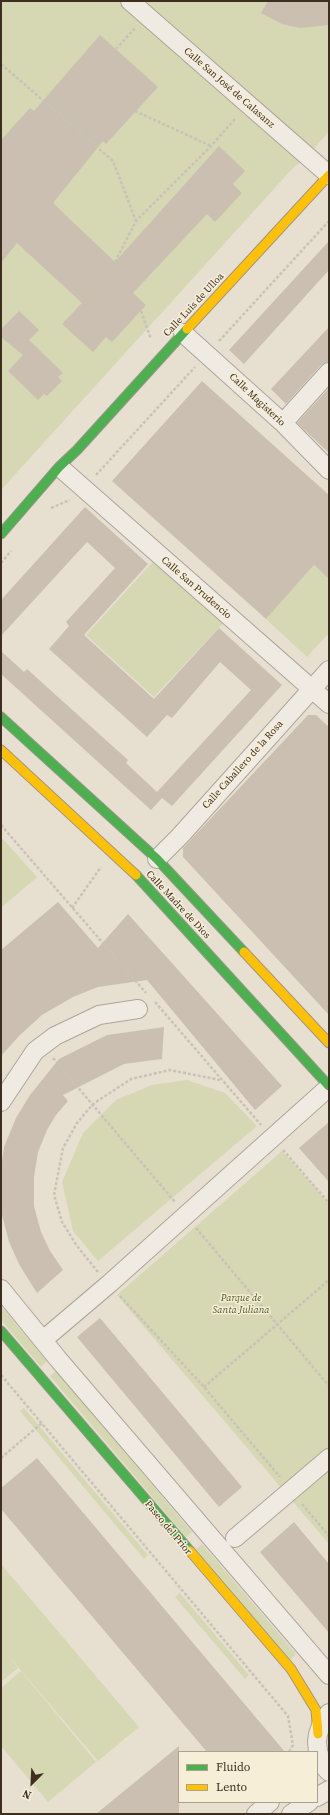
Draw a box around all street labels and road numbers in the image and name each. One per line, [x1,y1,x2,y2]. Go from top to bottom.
street label: Calle San José de Calasanz [181,45,277,131]
street label: Calle Luis de Ulloa [161,271,227,339]
street label: Calle Magisterio [227,371,287,429]
street label: Calle San Prudencio [158,554,234,622]
street label: Calle Caballero de la Rosa [200,718,286,812]
street label: Calle Madre de Dios [143,868,213,942]
street label: Paseo del Prior [142,1499,194,1557]

